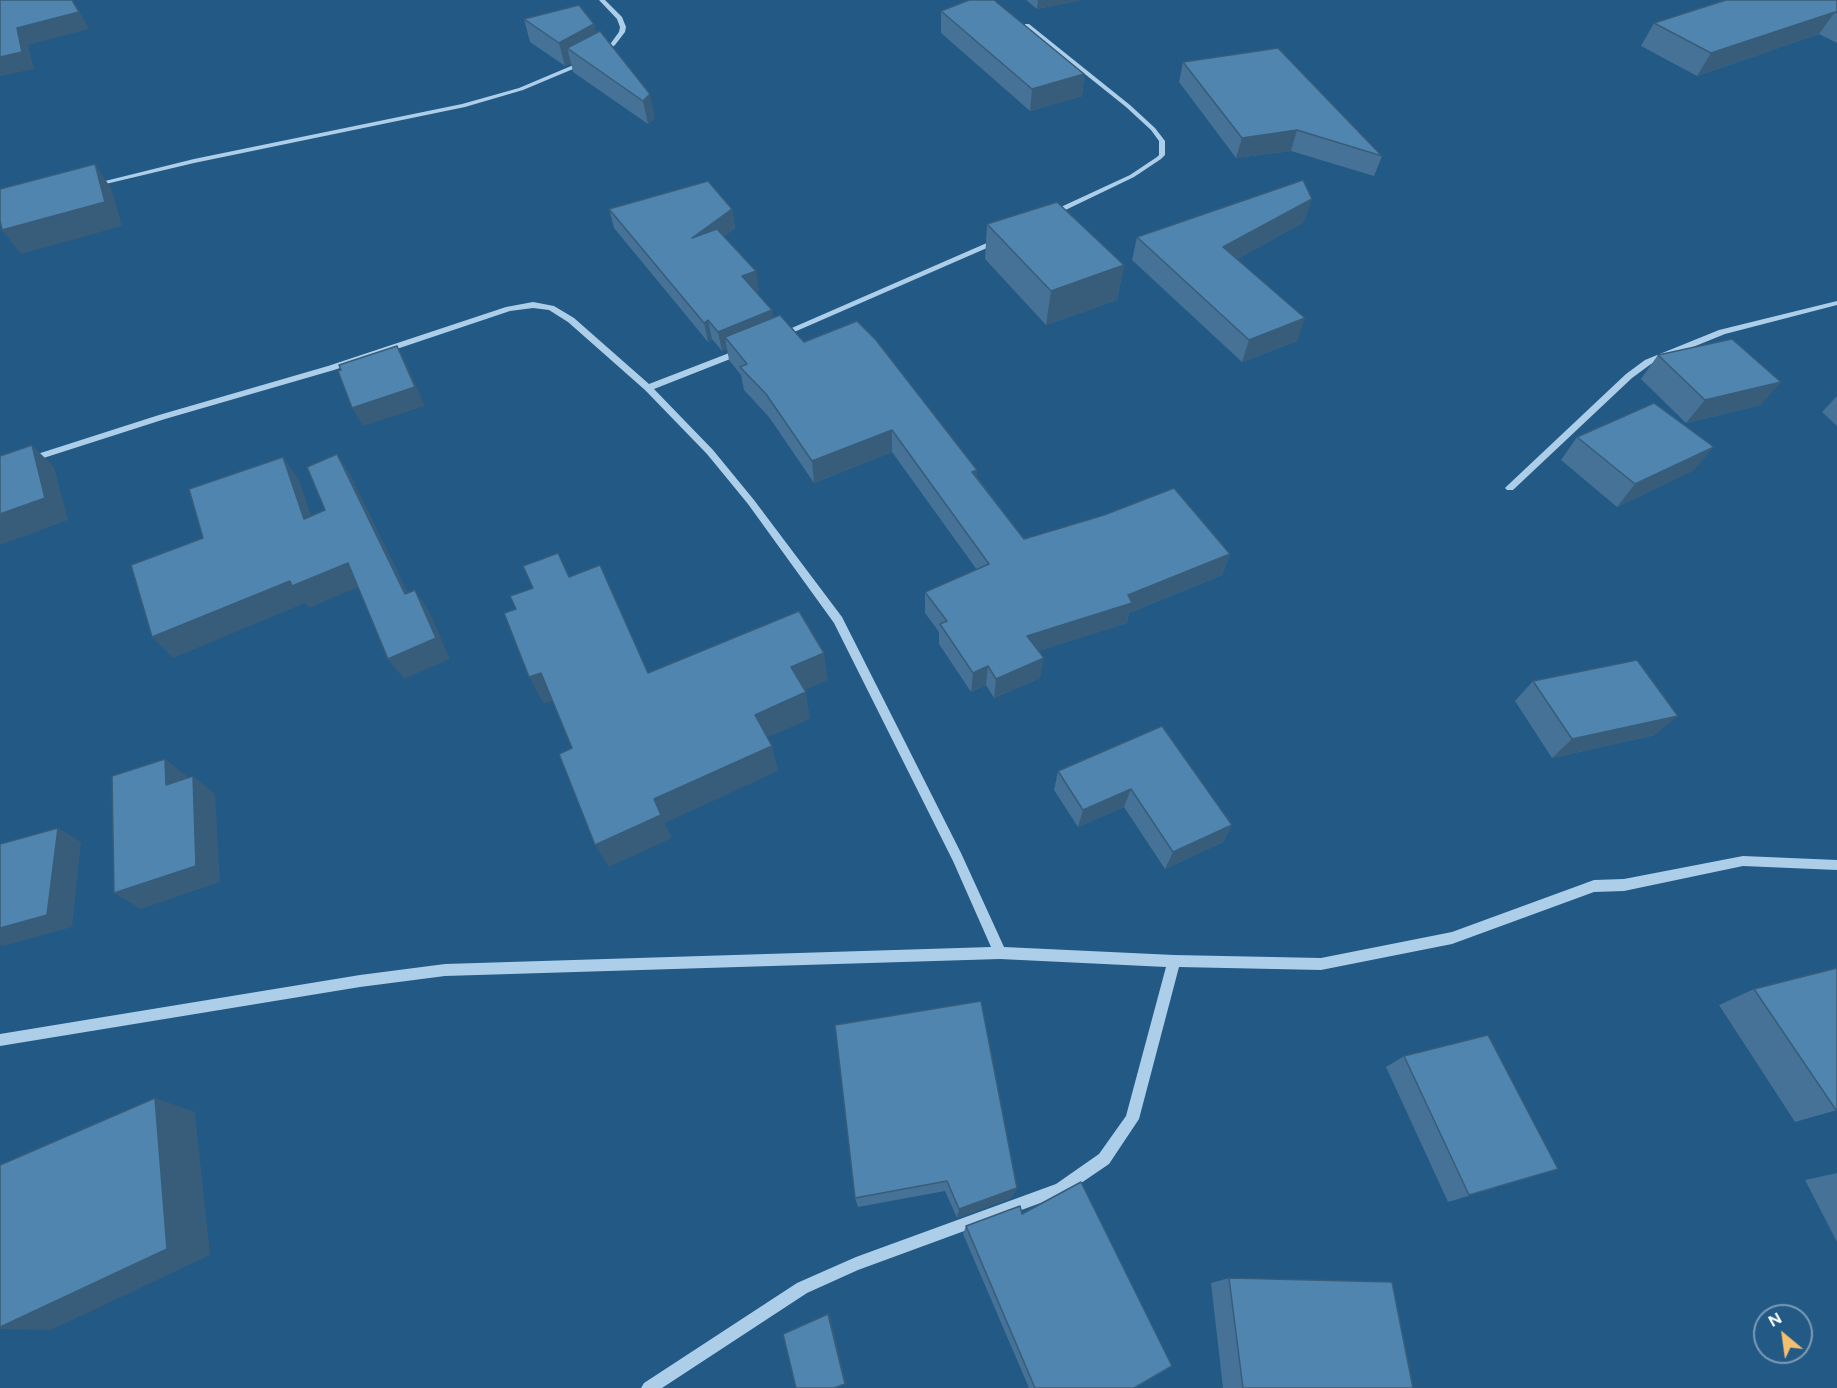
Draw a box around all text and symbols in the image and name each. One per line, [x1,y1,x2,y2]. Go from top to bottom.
north arrow [1753,1304,1813,1364]
text: N [1765,1308,1785,1331]

